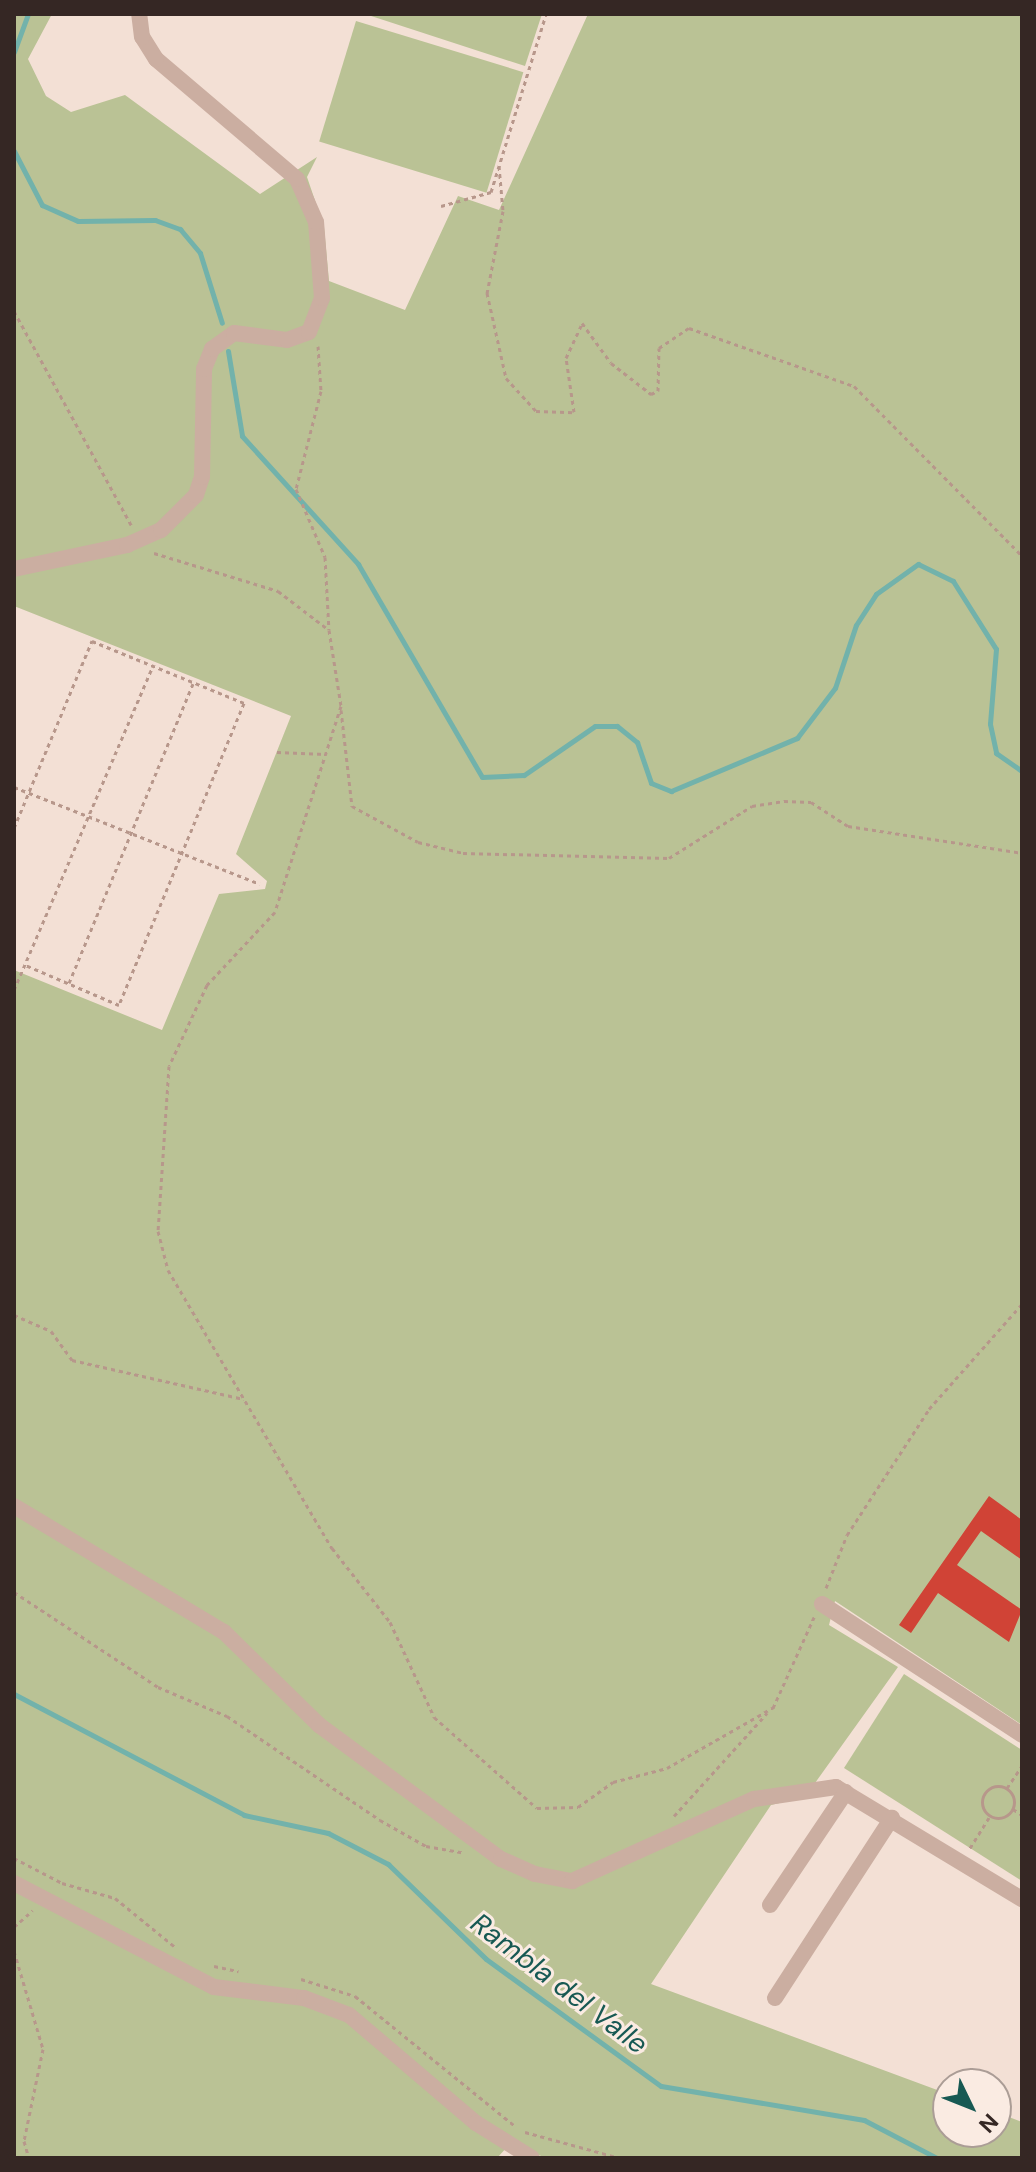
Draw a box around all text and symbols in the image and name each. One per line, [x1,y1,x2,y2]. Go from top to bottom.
water label: Rambla del Valle [464,1907,654,2061]
north arrow [932,2068,1012,2148]
text: N [972,2108,1005,2139]

